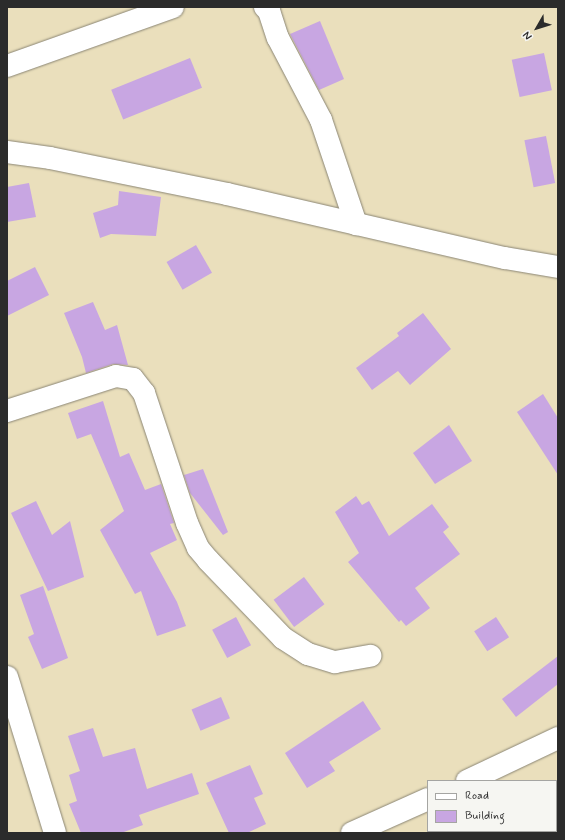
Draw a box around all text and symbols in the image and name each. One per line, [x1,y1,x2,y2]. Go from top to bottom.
north arrow [517,8,557,48]
text: N [520,28,535,43]
legend [427,780,557,832]
text: Road [465,788,489,804]
text: Building [465,808,505,824]

